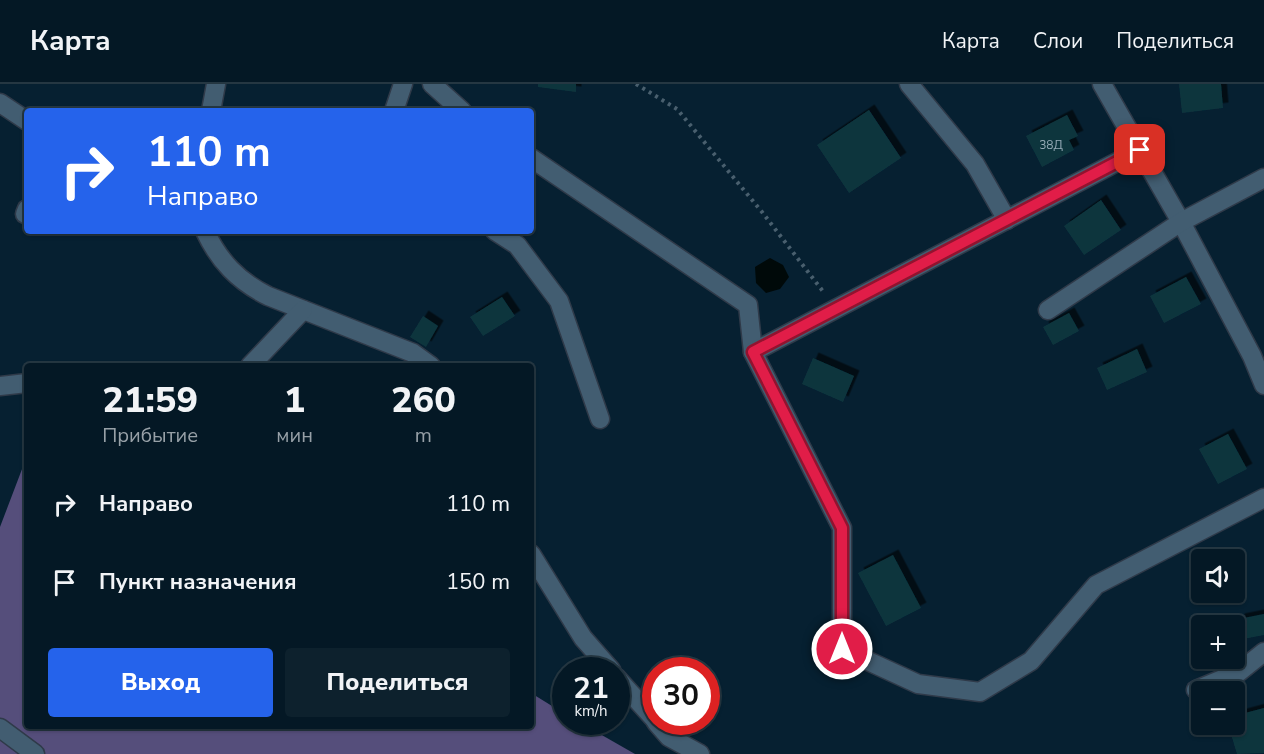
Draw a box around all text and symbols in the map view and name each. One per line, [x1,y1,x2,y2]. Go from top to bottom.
text: Карта [30,22,111,60]
text: Карта [942,27,1000,55]
text: Слои [1033,27,1083,55]
text: Поделиться [1116,27,1234,55]
text: 110 m [147,124,271,181]
pin [1114,124,1165,175]
icon: right [48,132,126,210]
icon: arrive [1123,133,1156,166]
house number: 38Д [1039,137,1064,153]
text: Направо [147,178,258,215]
text: 21:59 [102,376,198,425]
text: 1 [284,376,305,425]
text: 260 [391,376,456,425]
text: Прибытие [102,422,198,449]
text: мин [276,422,313,449]
text: m [415,422,432,449]
icon: right [48,488,81,521]
text: Направо [99,489,193,519]
text: 110 m [446,489,510,519]
map controls [1191,549,1245,735]
button: sound [1191,549,1245,603]
icon: arrive [48,566,81,599]
text: Пункт назначения [99,567,297,597]
text: 150 m [446,567,510,597]
button: + [1191,615,1245,669]
position arrow [810,617,874,681]
button: Выход [48,648,273,717]
button: Поделиться [285,648,510,717]
speed limit sign: 30 [642,657,720,735]
text: 21 [573,668,609,709]
button: − [1191,681,1245,735]
text: km/h [574,701,608,721]

